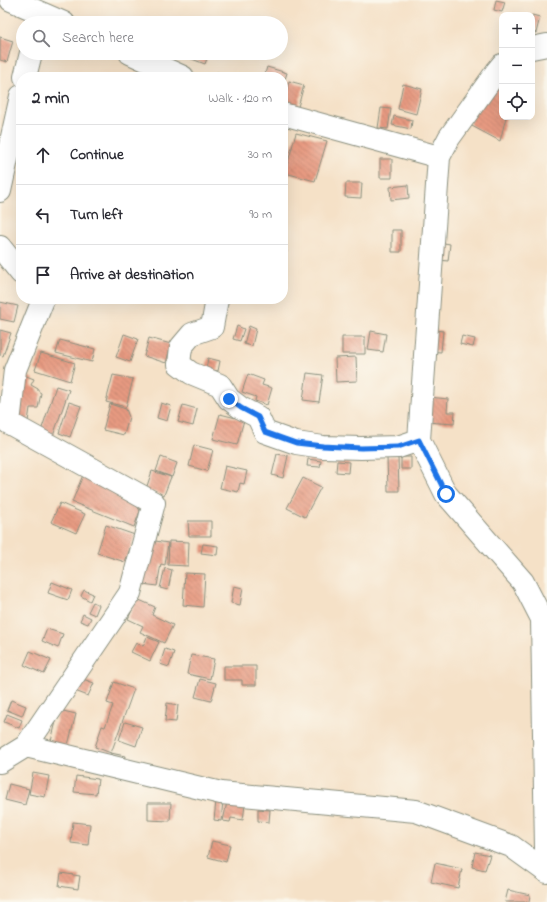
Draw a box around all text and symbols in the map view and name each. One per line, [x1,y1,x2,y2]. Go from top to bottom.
map controls [499,12,535,120]
button: + [499,12,535,48]
search box [16,16,288,60]
icon: search [30,27,52,49]
text: Search here [62,27,134,49]
button: − [499,48,535,84]
button: locate [499,84,535,120]
text: 2 min [32,86,69,111]
text: Walk · 120 m [208,89,272,108]
icon: ahead [32,144,54,166]
text: Continue [70,144,124,166]
text: 30 m [248,145,272,164]
icon: left [32,204,54,226]
text: Turn left [70,204,123,226]
text: 90 m [249,205,272,224]
icon: arrive [32,264,54,286]
text: Arrive at destination [70,264,194,286]
route end [220,390,238,408]
route start [437,485,455,503]

